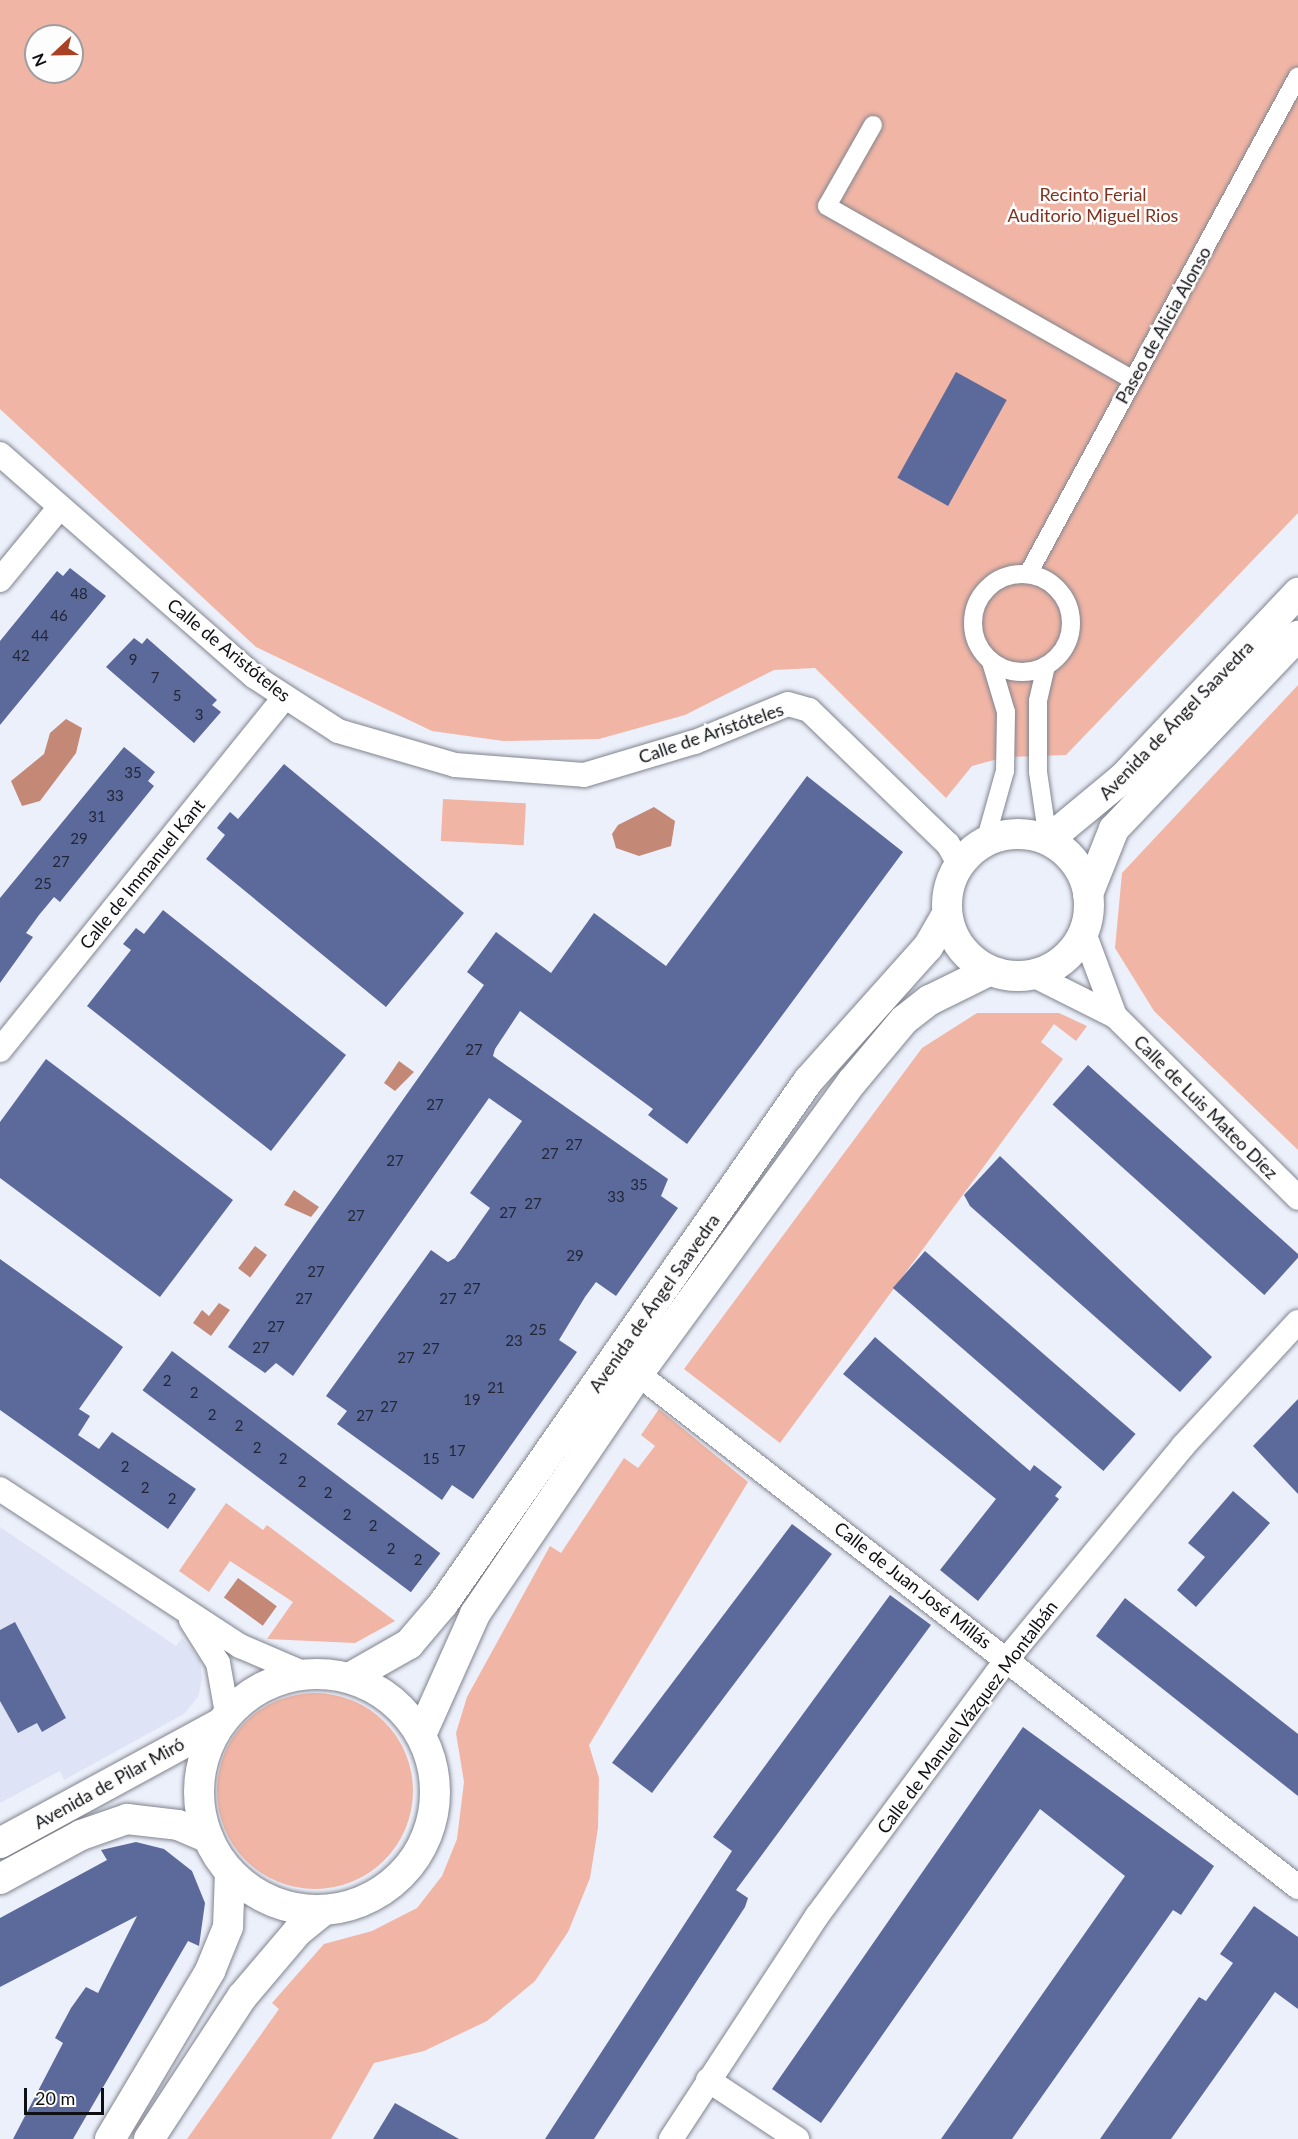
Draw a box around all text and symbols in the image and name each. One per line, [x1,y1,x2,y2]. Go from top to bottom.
north arrow [24,24,84,84]
text: N [28,51,50,69]
park label: Recinto Ferial Auditorio Miguel Rios [1008,184,1178,226]
street label: Paseo de Alicia Alonso [1111,242,1215,408]
house number: 48 [70,585,88,603]
street label: Calle de Aristóteles [163,594,295,706]
house number: 46 [50,607,68,625]
house number: 44 [31,627,49,645]
street label: Avenida de Ángel Saavedra [1094,636,1258,804]
house number: 42 [12,647,30,665]
house number: 9 [129,651,137,669]
house number: 7 [151,669,159,687]
house number: 5 [173,687,181,705]
street label: Calle de Aristóteles [635,698,787,768]
house number: 3 [195,706,203,724]
house number: 35 [124,764,142,782]
house number: 33 [106,787,124,805]
street label: Calle de Immanuel Kant [75,795,209,953]
house number: 31 [88,808,106,826]
house number: 29 [70,830,88,848]
house number: 27 [52,853,70,871]
house number: 25 [34,875,52,893]
street label: Calle de Luis Mateo Díez [1130,1031,1282,1183]
house number: 27 [465,1041,483,1059]
house number: 27 [426,1096,444,1114]
house number: 27 [565,1136,583,1154]
house number: 27 [541,1145,559,1163]
house number: 27 [386,1152,404,1170]
house number: 35 [630,1176,648,1194]
house number: 33 [607,1188,625,1206]
house number: 27 [524,1195,542,1213]
house number: 27 [499,1204,517,1222]
house number: 27 [347,1207,365,1225]
street label: Avenida de Ángel Saavedra [584,1209,724,1397]
house number: 29 [566,1247,584,1265]
house number: 27 [307,1263,325,1281]
house number: 27 [463,1280,481,1298]
house number: 27 [295,1290,313,1308]
house number: 27 [439,1290,457,1308]
house number: 27 [267,1318,285,1336]
house number: 25 [529,1321,547,1339]
house number: 23 [505,1332,523,1350]
house number: 27 [252,1339,270,1357]
house number: 27 [422,1340,440,1358]
house number: 27 [397,1349,415,1367]
house number: 2 [163,1372,171,1390]
house number: 21 [487,1379,505,1397]
house number: 2 [190,1384,198,1402]
house number: 19 [463,1391,481,1409]
house number: 27 [380,1398,398,1416]
house number: 2 [208,1406,216,1424]
house number: 27 [356,1407,374,1425]
house number: 2 [235,1417,243,1435]
house number: 2 [253,1439,261,1457]
house number: 17 [448,1442,466,1460]
house number: 2 [279,1450,287,1468]
house number: 15 [422,1450,440,1468]
house number: 2 [121,1458,129,1476]
house number: 2 [298,1473,306,1491]
house number: 2 [141,1479,149,1497]
house number: 2 [324,1484,332,1502]
house number: 2 [168,1490,176,1508]
house number: 2 [343,1506,351,1524]
house number: 2 [369,1517,377,1535]
street label: Calle de Juan José Millás [830,1517,996,1653]
house number: 2 [387,1540,395,1558]
house number: 2 [414,1551,422,1569]
street label: Calle de Manuel Vázquez Montalbán [872,1596,1062,1838]
street label: Avenida de Pilar Miró [30,1733,188,1833]
scale bar [27,2076,106,2114]
text: 20 m [35,2087,75,2109]

